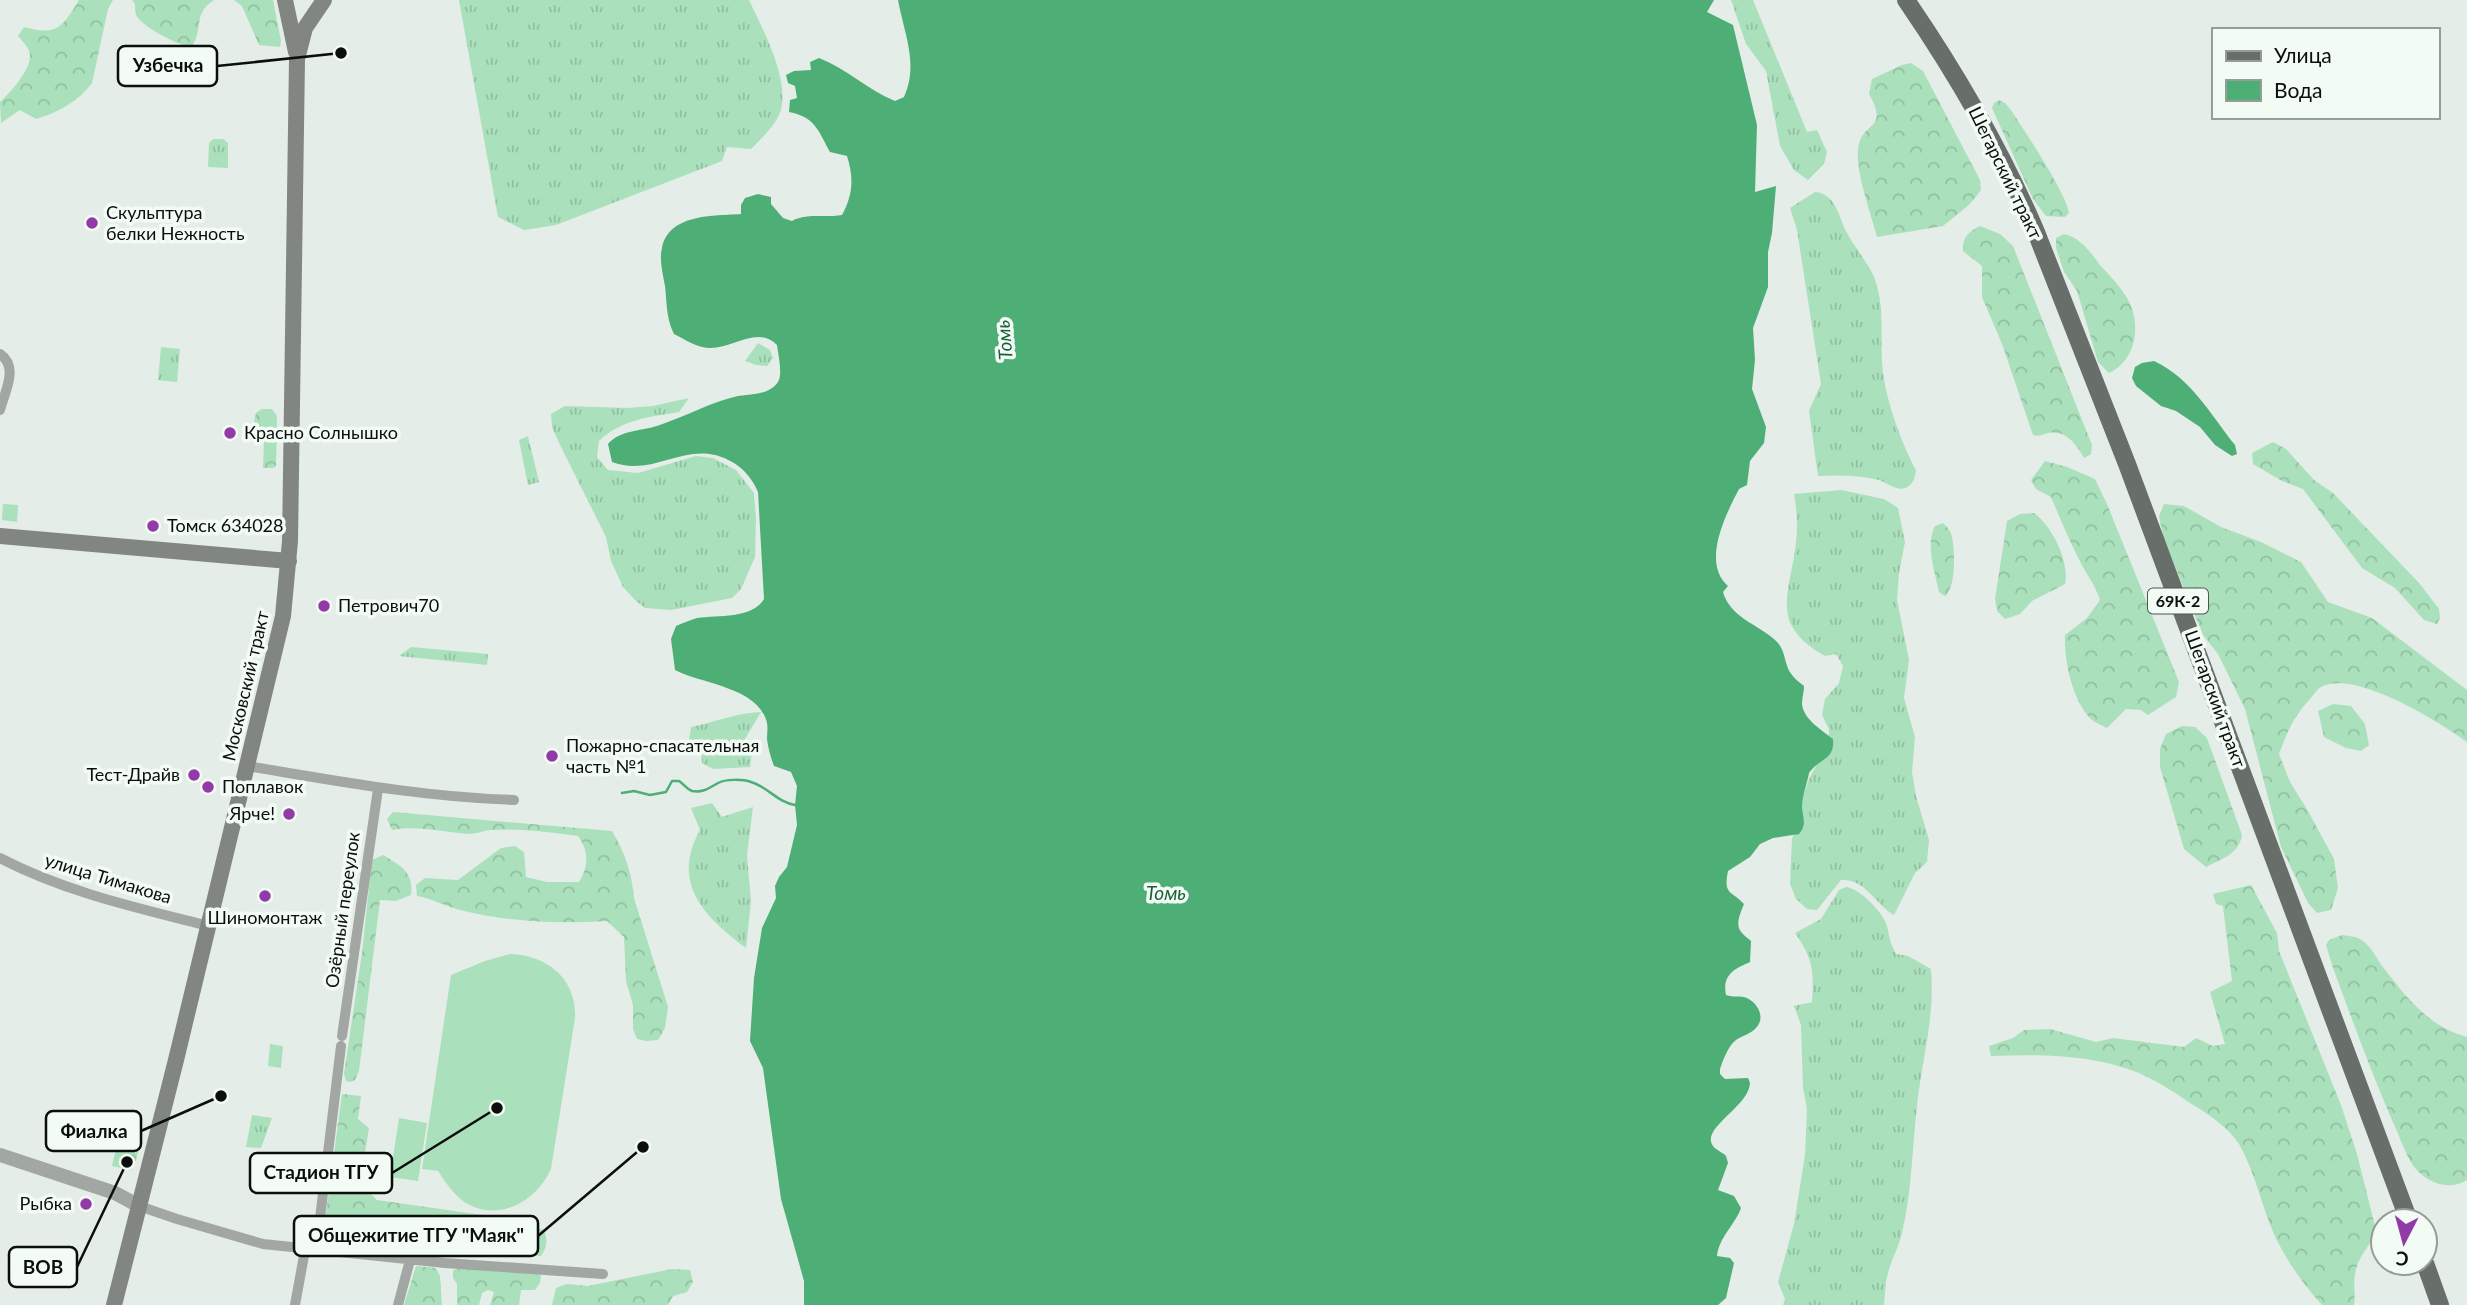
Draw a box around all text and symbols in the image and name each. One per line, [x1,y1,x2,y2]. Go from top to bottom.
legend [2212,28,2439,119]
text: Улица [2274,42,2332,67]
callout: Узбечка [118,46,217,86]
text: Узбечка [132,53,203,76]
text: Вода [2274,77,2322,102]
street label: Шегарский тракт [1964,103,2048,242]
place label: Скульптура белки Нежность [106,201,245,244]
marker: Скульптура белки Нежность [84,215,100,231]
water label: Томь [990,319,1017,361]
place label: Красно Солнышко [244,421,398,443]
marker: Красно Солнышко [222,425,238,441]
place label: Томск 634028 [167,514,284,536]
marker: Томск 634028 [145,518,161,534]
road number: 69К-2 [2148,588,2208,614]
place label: Петрович70 [338,594,439,616]
marker: Петрович70 [316,598,332,614]
street label: Московский тракт [217,609,273,763]
street label: Шегарский тракт [2181,627,2251,770]
place label: Пожарно-спасательная часть №1 [566,734,759,777]
marker: Пожарно-спасательная часть №1 [544,748,560,764]
place label: Тест-Драйв [86,763,180,785]
marker: Тест-Драйв [186,767,202,783]
place label: Поплавок [222,775,304,797]
marker: Поплавок [200,779,216,795]
place label: Ярче! [228,802,275,824]
marker: Ярче! [281,806,297,822]
street label: Озёрный переулок [320,830,364,989]
street label: улица Тимакова [42,848,174,908]
water label: Томь [1146,881,1186,904]
marker: Шиномонтаж [257,888,273,904]
place label: Шиномонтаж [207,906,323,928]
callout: Фиалка [46,1111,141,1151]
text: Фиалка [60,1119,128,1142]
callout: Стадион ТГУ [250,1153,392,1193]
text: Стадион ТГУ [264,1160,379,1183]
place label: Рыбка [20,1192,72,1214]
marker: Рыбка [78,1196,94,1212]
north arrow [2369,1207,2439,1277]
callout: Общежитие ТГУ "Маяк" [294,1216,538,1256]
text: Общежитие ТГУ "Маяк" [308,1223,524,1246]
callout: ВОВ [9,1247,77,1287]
text: С [2394,1247,2410,1271]
text: ВОВ [23,1255,63,1278]

